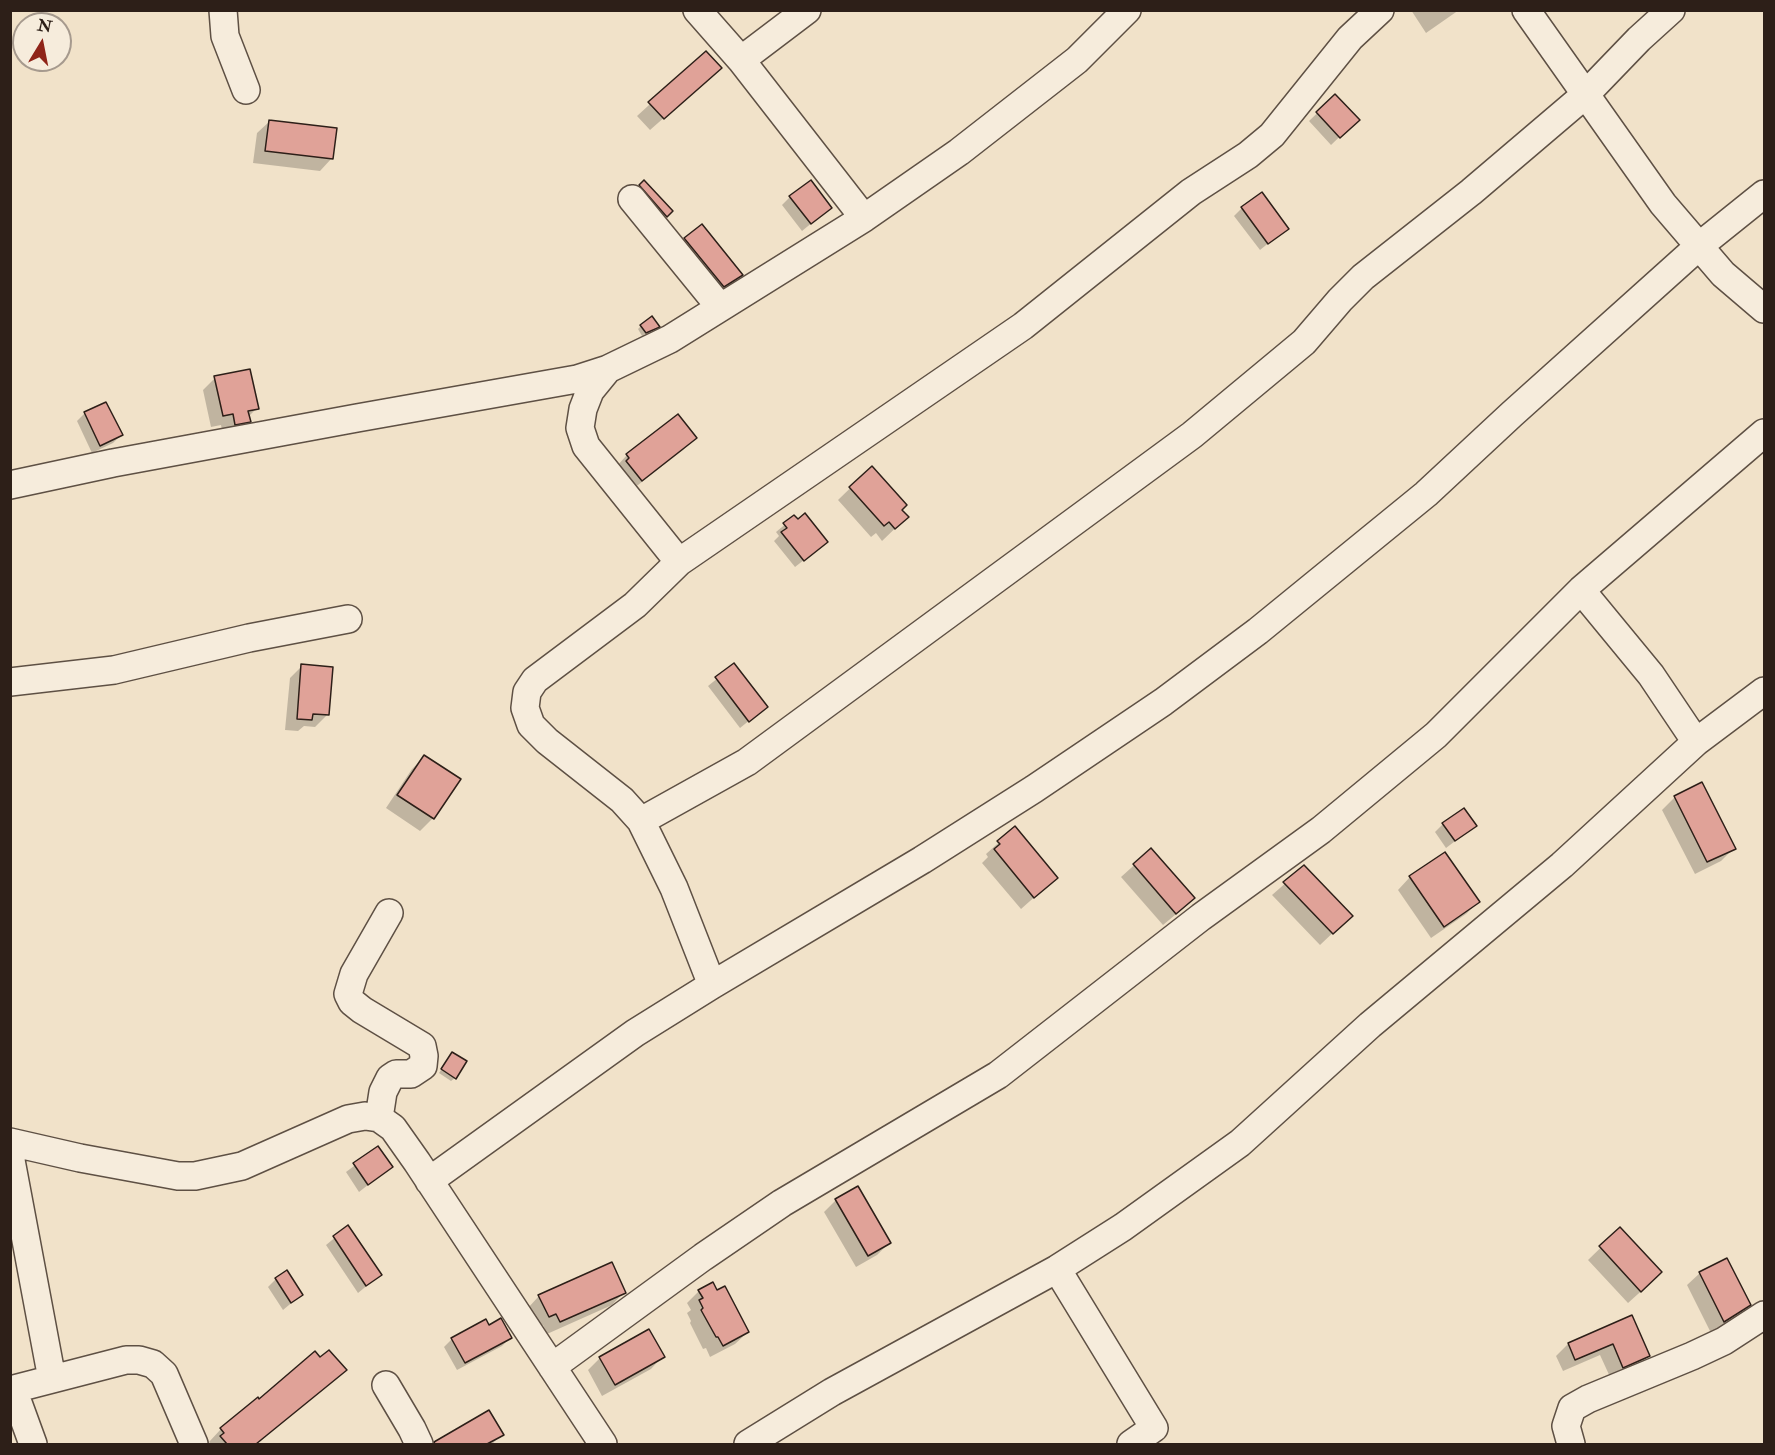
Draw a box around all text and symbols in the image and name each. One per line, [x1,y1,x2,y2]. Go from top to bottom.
north arrow [12,12,72,72]
text: N [36,15,54,37]

